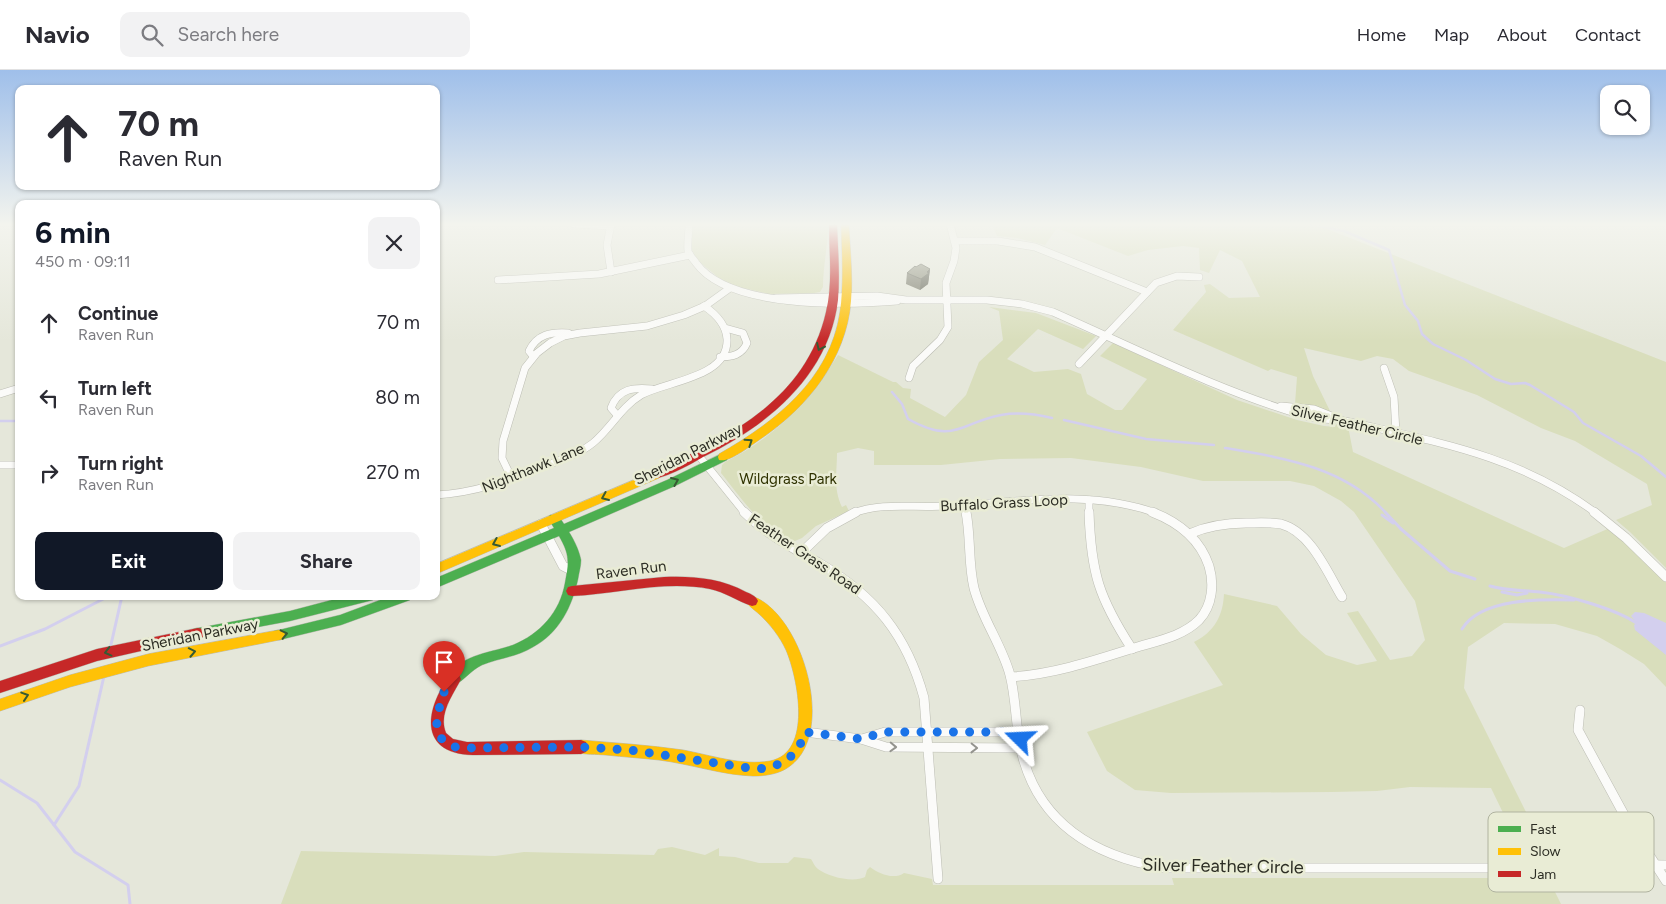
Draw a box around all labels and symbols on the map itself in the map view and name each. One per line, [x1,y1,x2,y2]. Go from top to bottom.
one-way arrow [815,342,826,351]
street label: Silver Feather Circle [1289,401,1425,449]
street label: Sheridan Parkway [631,419,745,489]
street label: Nighthawk Lane [479,439,587,497]
one-way arrow [743,439,753,448]
park label: Wildgrass Park [739,470,838,488]
one-way arrow [670,476,679,487]
one-way arrow [601,490,610,501]
street label: Buffalo Grass Loop [940,491,1068,515]
street label: Feather Grass Road [746,510,864,598]
one-way arrow [493,537,501,547]
street label: Raven Run [595,557,667,583]
street label: Sheridan Parkway [140,615,260,655]
one-way arrow [279,629,288,639]
pin [423,641,465,692]
one-way arrow [104,646,113,657]
one-way arrow [188,647,197,657]
one-way arrow [20,691,29,701]
position arrow [993,712,1045,764]
one-way arrow [890,742,898,752]
one-way arrow [970,743,978,753]
legend [1488,812,1654,892]
text: Fast [1530,821,1556,838]
text: Slow [1530,843,1561,860]
street label: Silver Feather Circle [1142,854,1304,878]
text: Jam [1530,866,1556,883]

